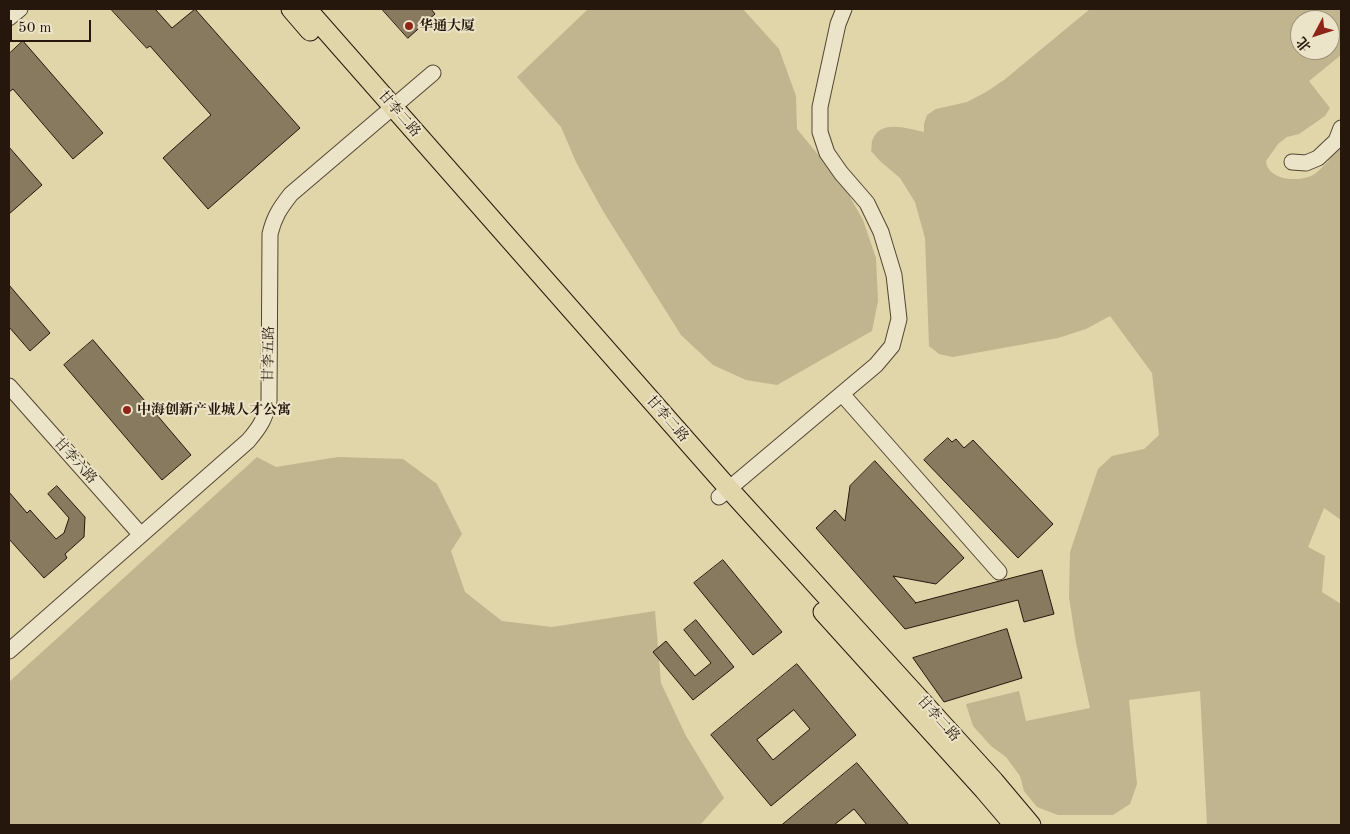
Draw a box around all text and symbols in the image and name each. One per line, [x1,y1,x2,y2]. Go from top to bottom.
scale bar [12,10,94,42]
north arrow [1290,10,1340,60]
place label: 华通大厦 [419,18,475,34]
marker: 华通大厦 [403,20,415,32]
text: 50 m [18,21,52,36]
text: 北 [1294,34,1314,54]
street label: 甘李二路 [374,87,424,141]
street label: 甘李五路 [260,326,278,382]
street label: 甘李二路 [642,392,692,446]
place label: 中海创新产业城人才公寓 [137,402,291,418]
marker: 中海创新产业城人才公寓 [121,404,133,416]
street label: 甘李六路 [50,435,100,487]
street label: 甘李二路 [913,693,963,745]

